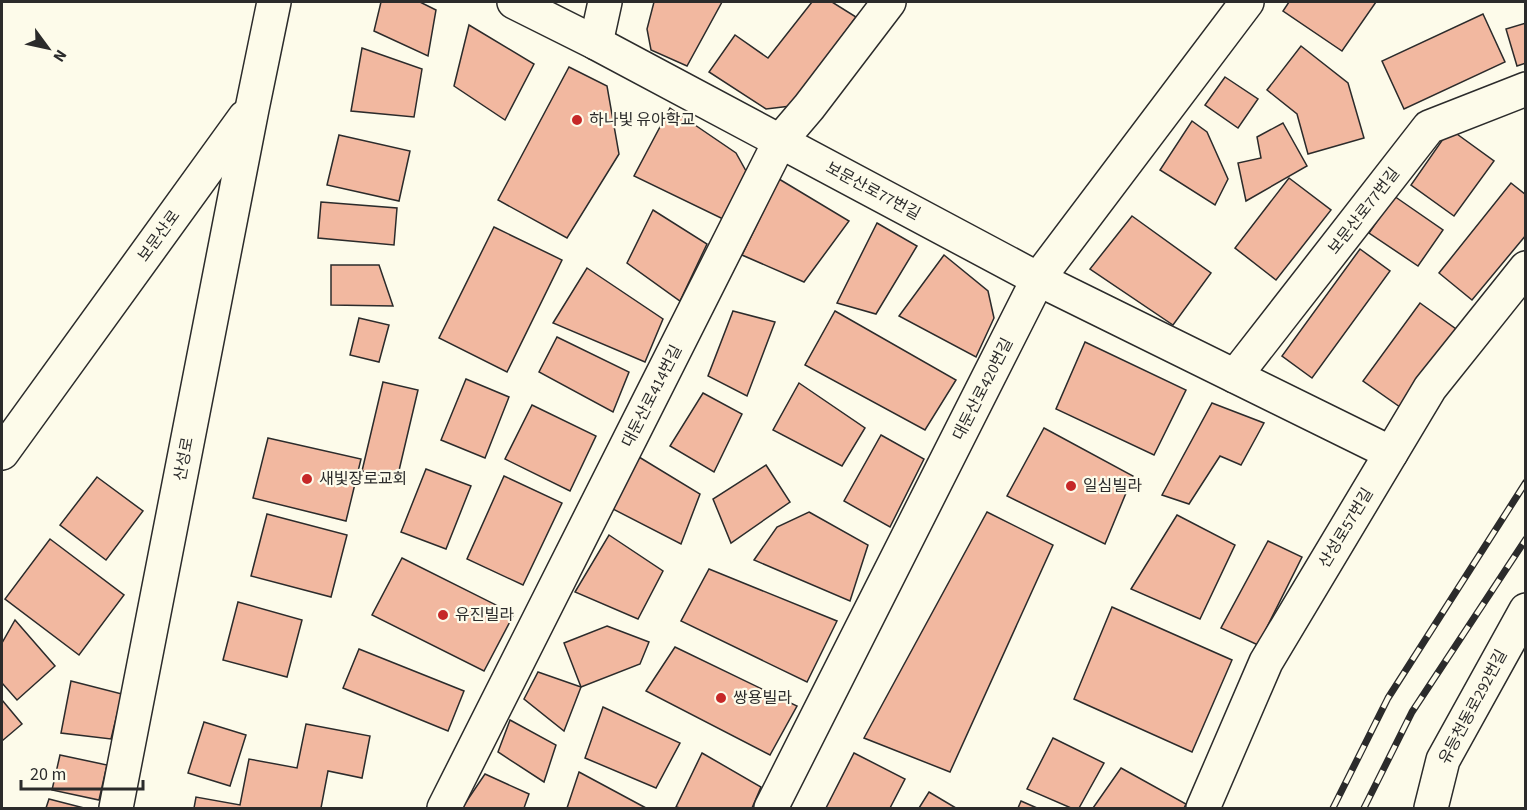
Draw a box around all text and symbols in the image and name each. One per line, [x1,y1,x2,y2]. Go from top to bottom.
north arrow [18,18,78,78]
text: N [48,45,72,66]
place label: 하나빛 유아학교 [589,109,695,131]
marker: 하나빛 유아학교 [570,113,584,127]
street label: 보문산로77번길 [822,157,924,225]
street label: 보문산로77번길 [1323,163,1405,259]
street label: 보문산로 [133,205,185,266]
street label: 대둔산로420번길 [948,334,1018,444]
street label: 대둔산로414번길 [617,341,687,451]
street label: 산성로 [169,435,199,483]
place label: 새빛장로교회 [319,468,407,490]
marker: 새빛장로교회 [300,472,314,486]
place label: 일심빌라 [1083,475,1142,497]
marker: 일심빌라 [1064,479,1078,493]
street label: 산성로57번길 [1314,484,1378,572]
place label: 유진빌라 [455,604,514,626]
marker: 유진빌라 [436,608,450,622]
street label: 유등천동로292번길 [1433,646,1513,768]
place label: 쌍용빌라 [733,687,792,709]
marker: 쌍용빌라 [714,691,728,705]
scale bar [21,753,142,791]
text: 20 m [30,762,66,787]

